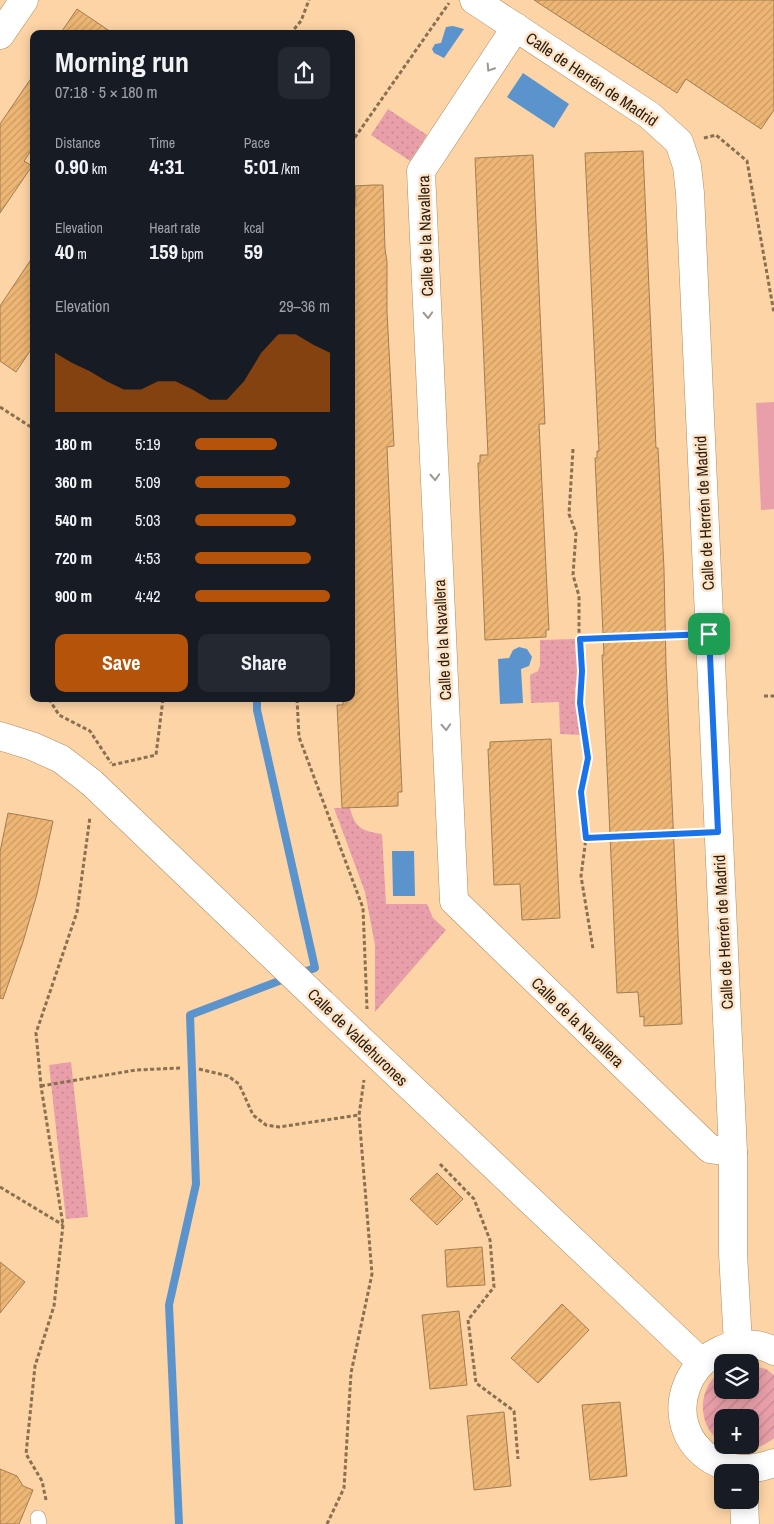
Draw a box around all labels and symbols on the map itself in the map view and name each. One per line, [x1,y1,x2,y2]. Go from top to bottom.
street label: Calle de Herrén de Madrid [522,27,662,131]
one-way arrow [486,63,496,72]
street label: Calle de la Navallera [412,174,438,297]
one-way arrow [422,311,433,319]
street label: Calle de Herrén de Madrid [689,435,719,591]
one-way arrow [429,474,440,482]
street label: Calle de la Navallera [428,578,456,701]
pin [688,613,730,655]
one-way arrow [440,723,451,731]
street label: Calle de Herrén de Madrid [708,854,738,1010]
street label: Calle de la Navallera [527,972,630,1072]
street label: Calle de Valdehurones [303,983,413,1091]

